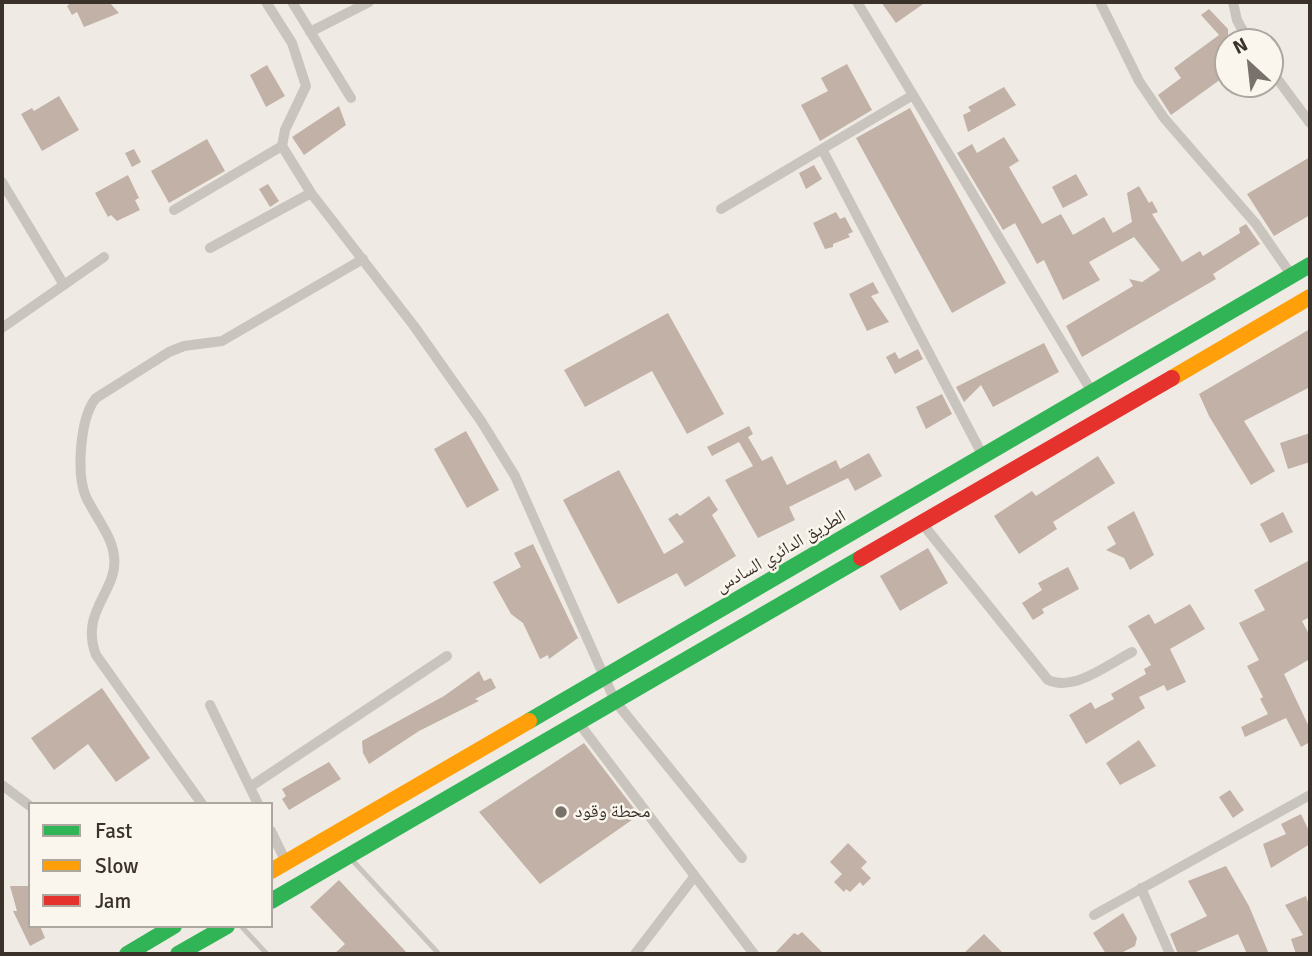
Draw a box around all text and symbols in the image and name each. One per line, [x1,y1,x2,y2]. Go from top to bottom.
north arrow [1214,28,1284,98]
text: N [1229,32,1252,60]
street label: الطريق الدائري السادس [712,506,850,598]
place label: محطة وقود [575,801,650,823]
legend [28,802,273,928]
marker: محطة وقود [553,804,569,820]
text: Fast [95,818,132,844]
text: Slow [95,853,139,879]
text: Jam [95,888,131,914]

